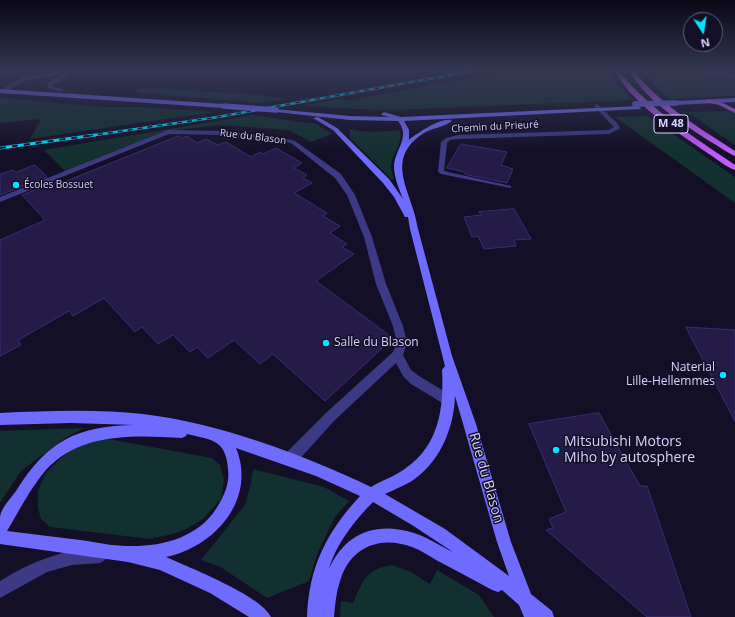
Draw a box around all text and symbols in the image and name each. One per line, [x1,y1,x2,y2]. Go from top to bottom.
north arrow [683,12,723,52]
text: N [699,35,711,52]
road number: M 48 [654,115,688,133]
street label: Chemin du Prieuré [451,119,539,135]
street label: Rue du Blason [219,127,287,147]
place label: Écoles Bossuet [24,179,93,191]
marker: Écoles Bossuet [11,180,21,190]
place label: Salle du Blason [334,336,419,350]
marker: Salle du Blason [321,338,331,348]
place label: Naterial Lille-Hellemmes [626,361,715,389]
marker: Naterial Lille-Hellemmes [718,370,728,380]
street label: Rue du Blason [465,431,507,525]
place label: Mitsubishi Motors Miho by autosphere [564,434,695,466]
marker: Mitsubishi Motors Miho by autosphere [551,445,561,455]

